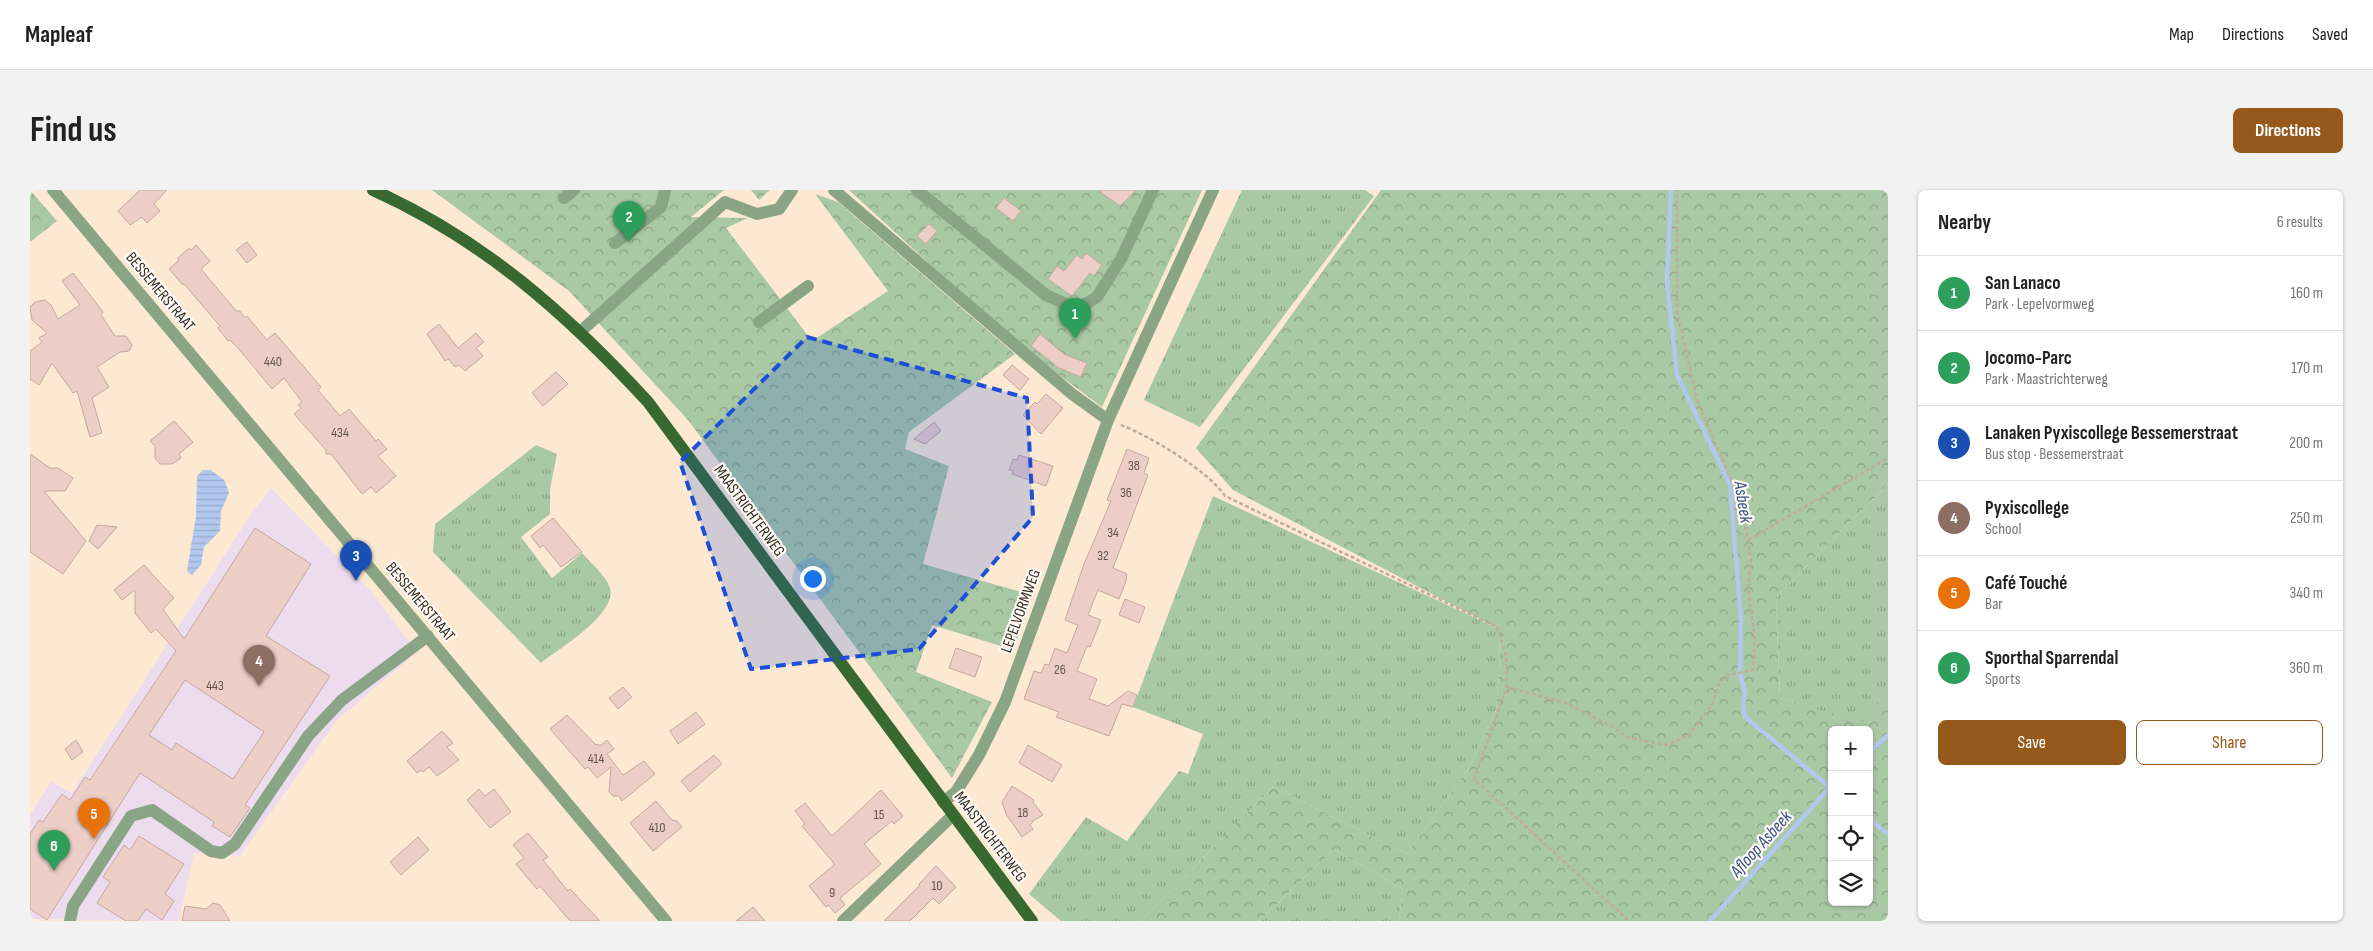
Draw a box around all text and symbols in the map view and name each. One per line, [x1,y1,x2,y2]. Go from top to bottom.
text: Mapleaf [25,20,93,49]
text: Map [2169,24,2194,45]
text: Directions [2222,24,2284,45]
text: Saved [2312,24,2348,45]
button: Directions [2233,108,2343,153]
text: Find us [30,109,117,152]
pin: 2 [613,201,645,242]
text: Nearby [1938,210,1991,235]
text: 6 results [2277,213,2323,232]
street label: BESSEMERSTRAAT [121,249,199,336]
text: San Lanaco [1985,272,2061,295]
text: 1 [1951,284,1957,303]
text: 160 m [2290,284,2323,303]
text: Park · Lepelvormweg [1985,295,2094,314]
pin: 1 [1059,298,1091,339]
text: Jocomo-Parc [1985,347,2072,370]
house number: 440 [264,353,282,370]
text: 2 [1950,359,1958,378]
text: 170 m [2291,359,2323,378]
text: Park · Maastrichterweg [1985,370,2108,389]
text: Lanaken Pyxiscollege Bessemerstraat [1985,422,2238,445]
house number: 434 [331,424,349,441]
text: 3 [1950,434,1958,453]
text: 200 m [2289,434,2323,453]
text: Bus stop · Bessemerstraat [1985,445,2124,464]
house number: 38 [1128,457,1140,474]
street label: MAASTRICHTERWEG [709,462,789,560]
water label: Asbeek [1729,479,1757,526]
house number: 36 [1120,484,1132,501]
text: Pyxiscollege [1985,497,2069,520]
text: 4 [1950,509,1958,528]
text: 250 m [2290,509,2323,528]
text: School [1985,520,2021,539]
house number: 34 [1107,524,1119,541]
pin: 3 [340,540,372,581]
house number: 32 [1097,547,1109,564]
street label: BESSEMERSTRAAT [381,559,459,646]
your location [800,566,826,592]
street label: LEPELVORMWEG [997,567,1045,655]
text: Café Touché [1985,572,2067,595]
text: 5 [1950,584,1958,603]
text: 340 m [2290,584,2323,603]
text: Bar [1985,595,2003,614]
pin: 4 [243,645,275,686]
text: Sporthal Sparrendal [1985,647,2118,670]
text: 6 [1950,659,1958,678]
text: 360 m [2289,659,2323,678]
house number: 26 [1054,661,1066,678]
text: Sports [1985,670,2020,689]
house number: 443 [206,677,224,694]
button: Save [1938,720,2126,765]
button: Share [2136,720,2323,765]
map controls [1828,726,1873,906]
button: + [1828,726,1873,771]
house number: 414 [588,750,604,767]
button: − [1828,771,1873,816]
street label: MAASTRICHTERWEG [950,788,1030,886]
pin: 5 [78,798,110,839]
house number: 18 [1017,804,1029,821]
house number: 15 [874,806,885,823]
water label: Afloop Asbeek [1725,806,1797,882]
button: locate [1828,816,1873,861]
house number: 410 [648,819,666,836]
pin: 6 [38,830,70,871]
button: layers [1828,861,1873,906]
house number: 10 [931,877,943,894]
house number: 9 [829,884,835,901]

